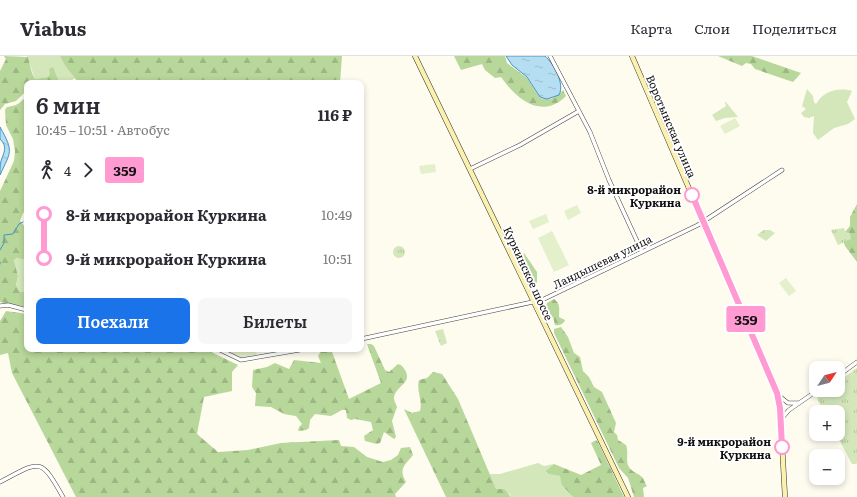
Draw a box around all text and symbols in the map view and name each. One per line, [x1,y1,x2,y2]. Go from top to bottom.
text: Viabus [20,14,86,42]
text: Карта [630,18,672,38]
text: Слои [694,18,730,38]
text: Поделиться [752,18,837,38]
street label: Воротынская улица [643,72,701,180]
text: 6 мин [36,88,101,121]
text: 116 ₽ [318,103,352,126]
text: 10:45 – 10:51 · Автобус [36,120,170,139]
icon: walk [36,159,58,181]
icon: forward [77,159,99,181]
text: 359 [113,160,136,180]
text: 4 [64,161,71,180]
place label: 8-й микрорайон Куркина [587,181,682,210]
marker: 8-й микрорайон Куркина [684,187,700,203]
text: 8-й микрорайон Куркина [66,203,267,226]
text: 10:49 [321,205,352,224]
street label: Куркинское шоссе [500,223,558,323]
street label: Ландышевая улица [550,230,654,292]
text: 9-й микрорайон Куркина [66,247,267,270]
text: 10:51 [323,249,352,268]
button: Поехали [36,298,190,344]
button: Билеты [198,298,352,344]
line badge: 359 [723,306,769,332]
text: 359 [734,309,758,329]
north arrow [809,361,845,397]
map controls [809,361,845,485]
button: + [809,405,845,441]
place label: 9-й микрорайон Куркина [677,433,772,462]
marker: 9-й микрорайон Куркина [774,439,790,455]
button: − [809,449,845,485]

